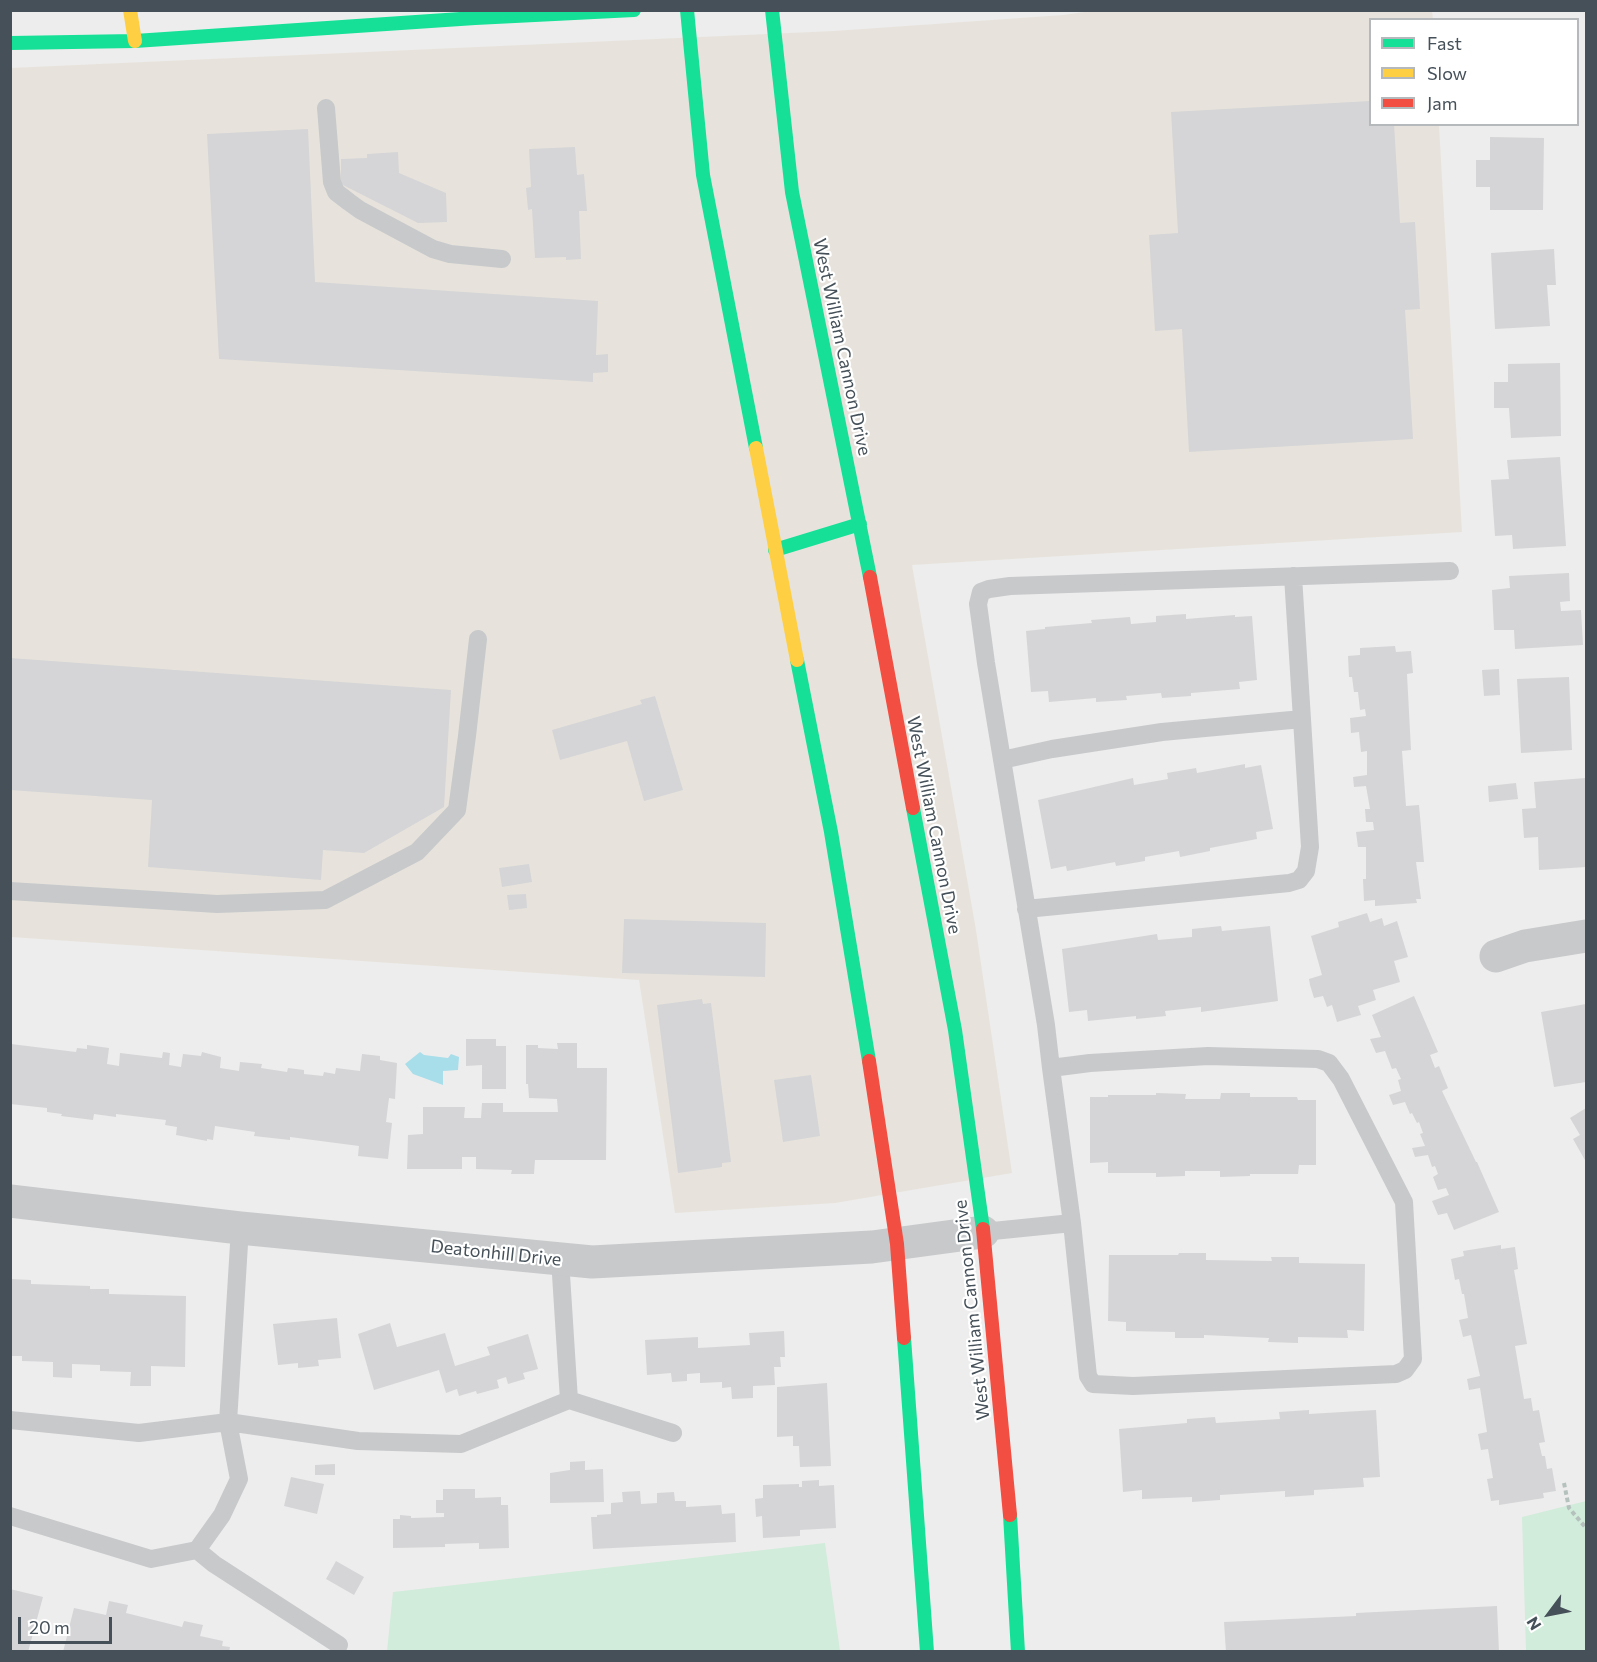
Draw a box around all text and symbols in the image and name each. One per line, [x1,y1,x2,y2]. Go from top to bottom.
legend [1369,18,1579,126]
text: Fast [1427,32,1462,54]
text: Slow [1427,62,1467,84]
text: Jam [1427,92,1457,114]
street label: West William Cannon Drive [808,237,876,457]
street label: West William Cannon Drive [902,714,966,936]
street label: West William Cannon Drive [950,1199,994,1421]
street label: Deatonhill Drive [429,1235,563,1271]
north arrow [1519,1584,1579,1644]
scale bar [21,1605,116,1643]
text: N [1522,1614,1545,1634]
text: 20 m [29,1616,70,1638]

